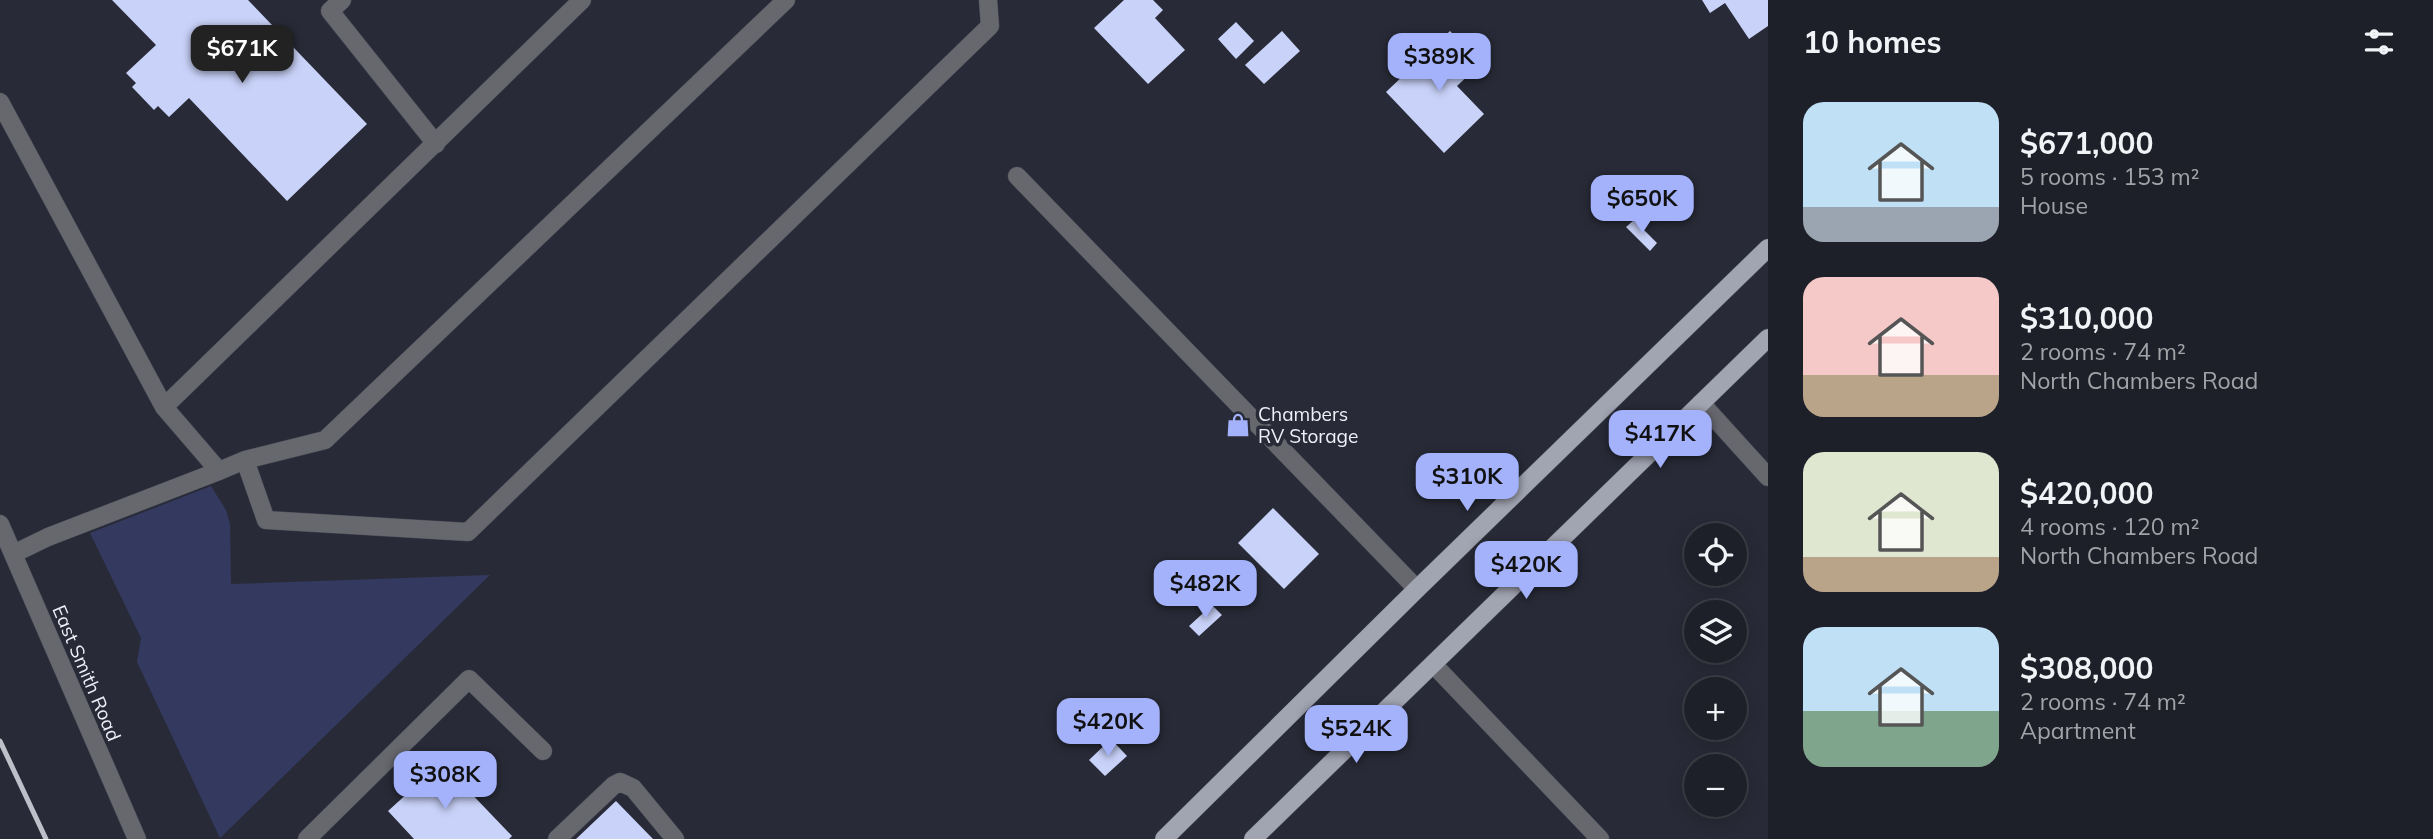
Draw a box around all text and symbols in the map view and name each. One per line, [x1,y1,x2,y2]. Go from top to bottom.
text: 10 homes [1803,23,1942,61]
icon: filters [2360,23,2398,61]
pin: $671K [193,25,291,85]
text: $671K [207,33,277,62]
pin: $389K [1390,34,1488,93]
text: $389K [1404,41,1474,70]
text: $671,000 [2020,124,2153,162]
icon: home [1859,130,1943,214]
text: 5 rooms · 153 m² [2020,162,2200,191]
pin: $650K [1593,176,1691,235]
text: $650K [1607,183,1677,212]
text: House [2020,191,2088,220]
text: $310,000 [2020,299,2153,337]
icon: home [1859,305,1943,389]
text: 2 rooms · 74 m² [2020,337,2186,366]
text: North Chambers Road [2020,366,2258,395]
place label: Chambers RV Storage [1258,402,1358,448]
pin: $417K [1611,410,1709,470]
shop icon: Chambers RV Storage [1224,411,1252,439]
text: $417K [1625,418,1695,447]
pin: $310K [1418,454,1516,513]
text: $310K [1432,461,1502,490]
text: $420,000 [2020,474,2153,512]
icon: home [1859,480,1943,564]
text: 4 rooms · 120 m² [2020,512,2200,541]
map controls [1684,523,1747,817]
button: locate [1684,523,1747,586]
text: North Chambers Road [2020,541,2258,570]
pin: $420K [1477,542,1575,601]
text: $420K [1491,549,1561,578]
pin: $482K [1156,560,1254,620]
text: $482K [1170,568,1240,597]
button: layers [1684,600,1747,663]
street label: East Smith Road [47,601,127,745]
text: $308,000 [2020,649,2153,687]
icon: home [1859,655,1943,739]
button: + [1684,677,1747,740]
text: 2 rooms · 74 m² [2020,687,2186,716]
pin: $420K [1059,698,1157,758]
text: $420K [1073,706,1143,735]
pin: $524K [1307,706,1405,765]
text: $524K [1321,713,1391,742]
text: Apartment [2020,716,2136,745]
pin: $308K [396,752,494,811]
button: − [1684,754,1747,817]
text: $308K [410,759,480,788]

